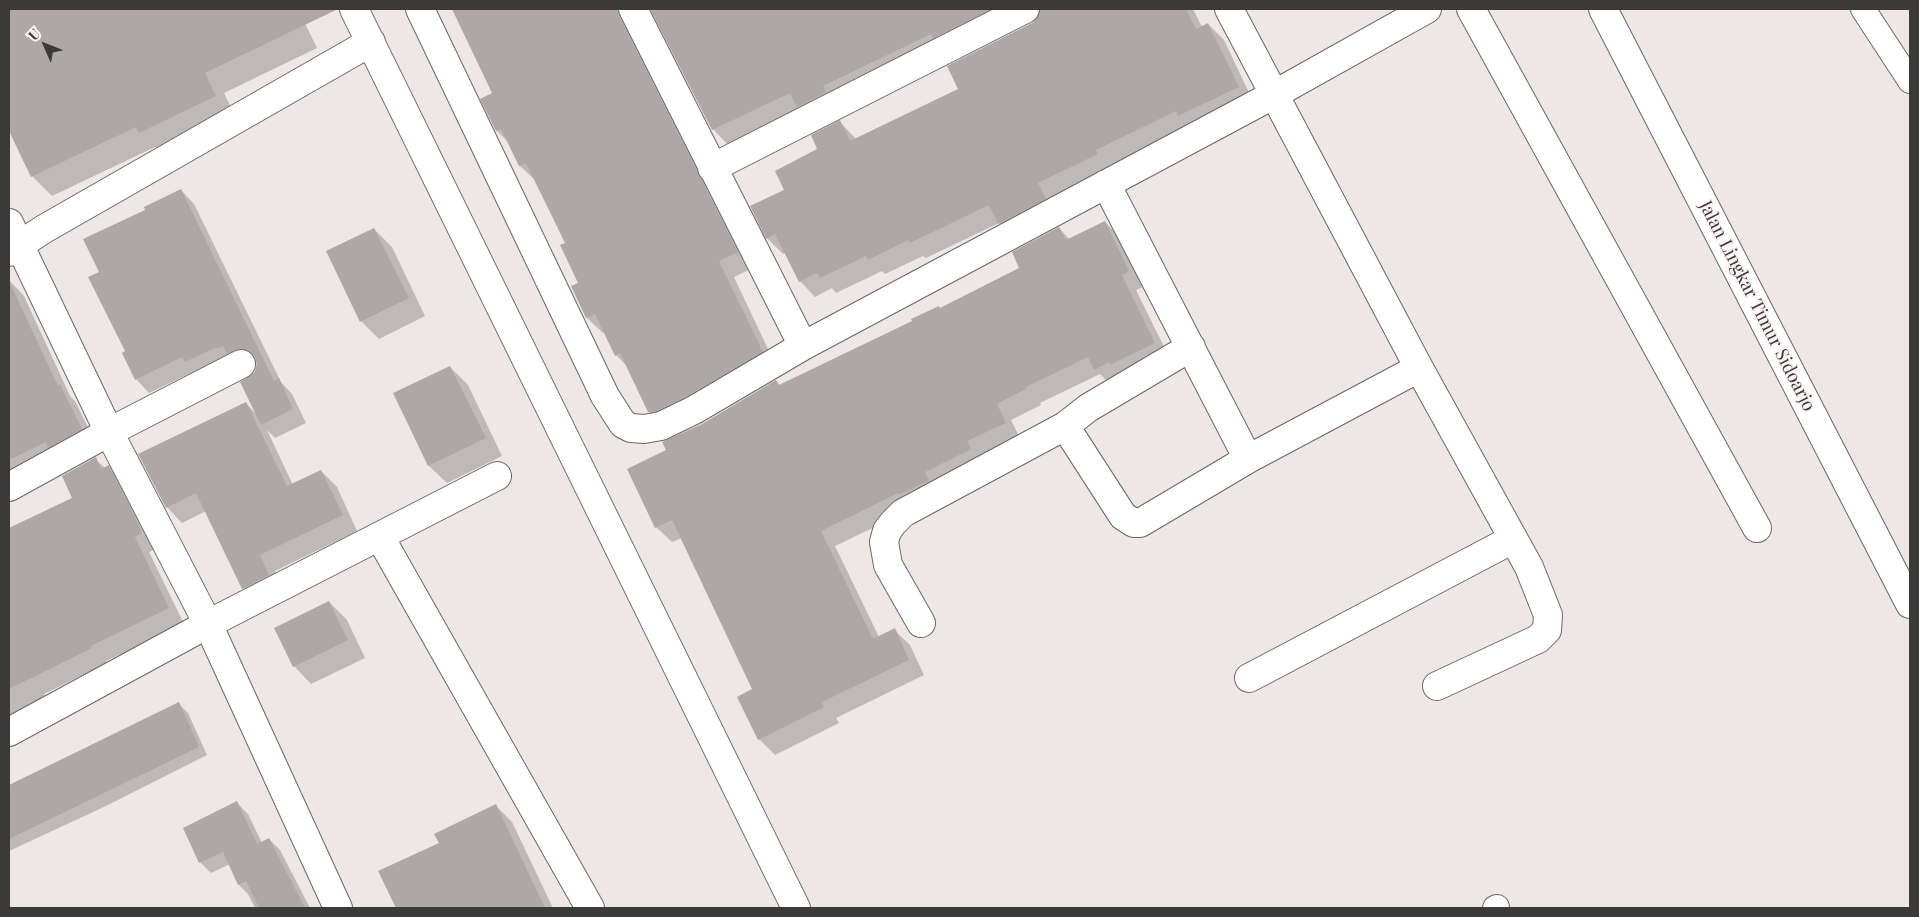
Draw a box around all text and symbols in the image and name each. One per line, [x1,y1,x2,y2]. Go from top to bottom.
north arrow [20,20,70,70]
text: U [24,24,44,44]
street label: Jalan Lingkar Timur Sidoarjo [1694,197,1820,415]

